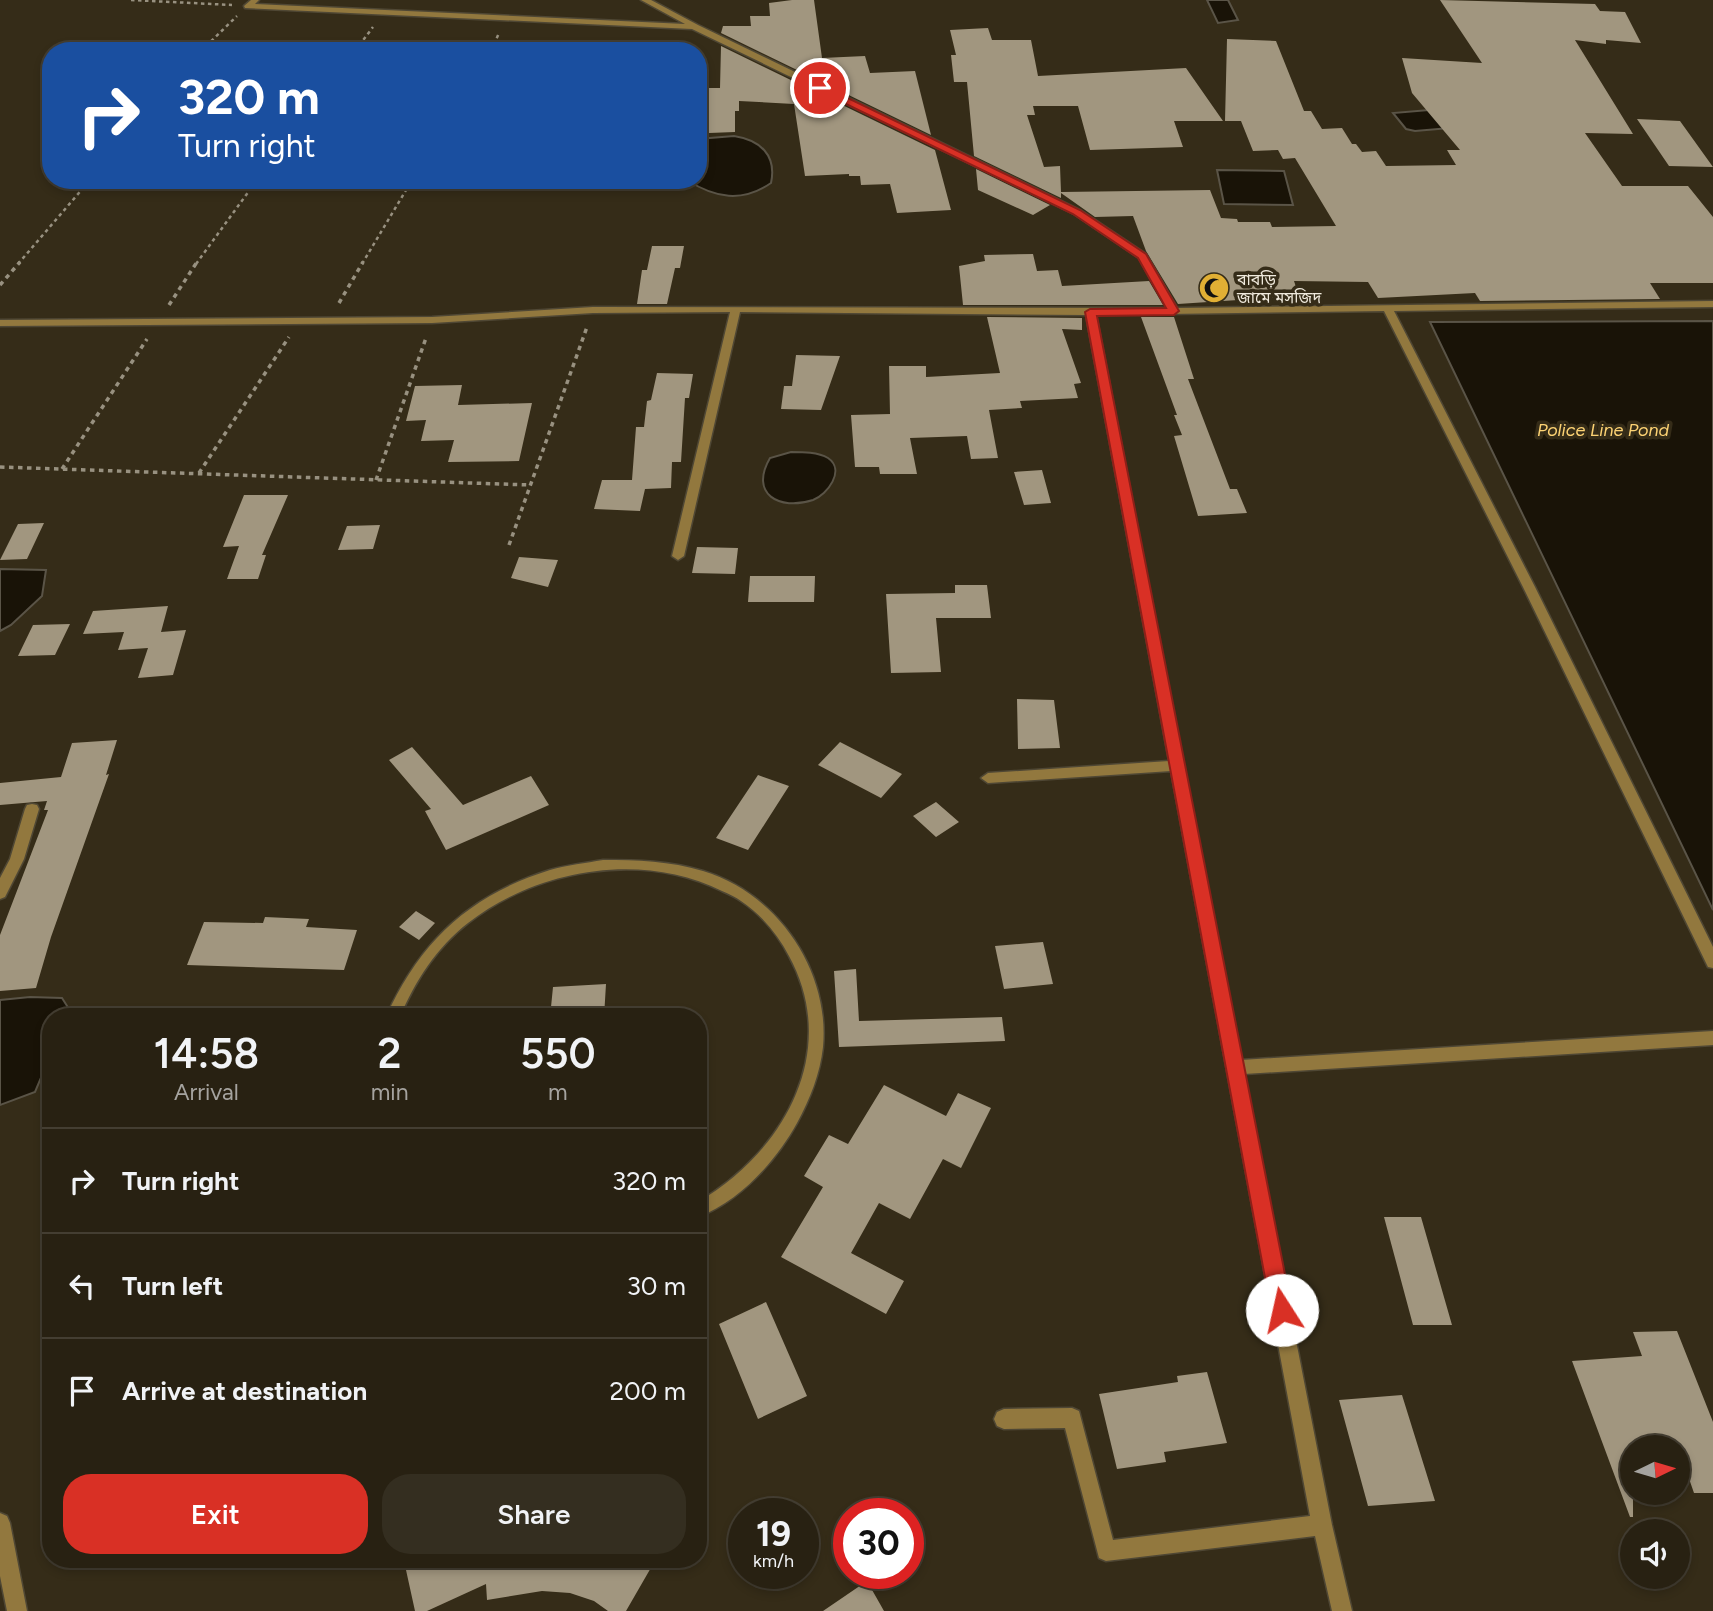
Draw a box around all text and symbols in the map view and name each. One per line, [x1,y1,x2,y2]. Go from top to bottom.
pin [790,58,850,118]
text: 320 m [178,67,320,126]
icon: arrive [801,69,839,107]
icon: right [63,70,154,161]
text: Turn right [178,127,316,165]
place label: বাবড়ি জামে মসজিদ [1236,270,1322,307]
mosque icon: বাবড়ি জামে মসজিদ [1197,271,1231,305]
water label: Police Line Pond [1537,419,1670,441]
text: 14:58 [153,1028,259,1079]
text: 2 [378,1028,402,1079]
text: 550 [520,1028,596,1079]
text: Arrival [174,1078,239,1106]
text: min [371,1078,408,1106]
text: m [548,1078,568,1106]
icon: right [63,1162,101,1200]
text: Turn right [122,1165,239,1197]
text: 320 m [612,1165,686,1197]
icon: left [63,1267,101,1305]
text: Turn left [122,1270,223,1302]
text: 30 m [627,1270,686,1302]
position arrow [1245,1273,1319,1347]
icon: arrive [63,1372,101,1410]
text: Arrive at destination [122,1375,367,1407]
text: 200 m [610,1375,686,1407]
north arrow [1620,1435,1690,1505]
map controls [1620,1435,1690,1589]
button: Exit [63,1474,368,1554]
button: Share [382,1474,686,1554]
speed limit sign: 30 [833,1498,924,1589]
text: 19 [756,1513,791,1555]
button: sound [1620,1519,1690,1589]
text: km/h [753,1550,794,1572]

